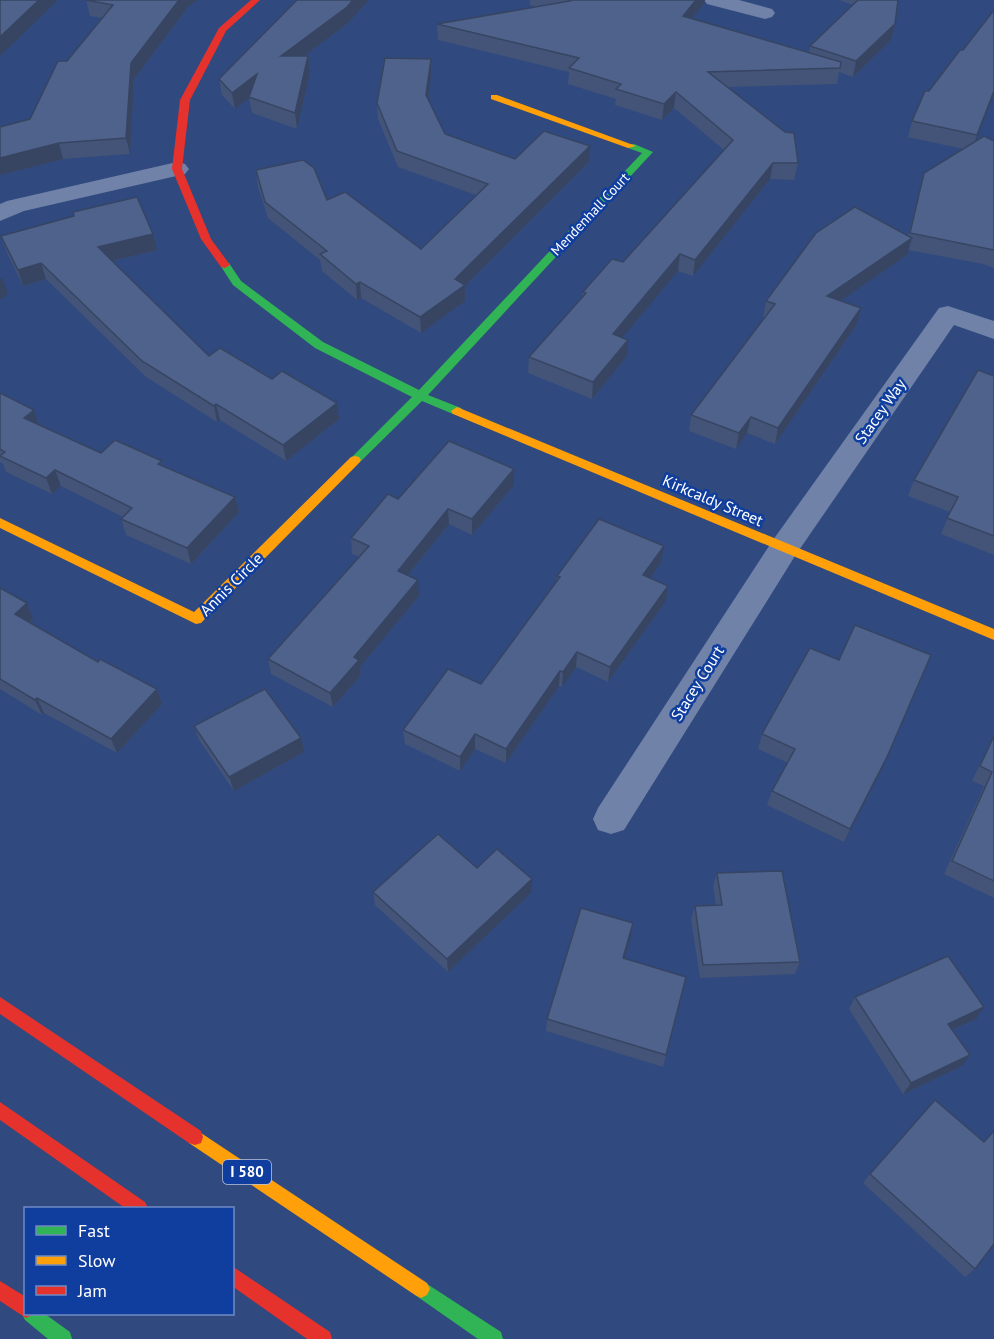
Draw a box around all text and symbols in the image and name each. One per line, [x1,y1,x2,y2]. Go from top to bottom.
street label: Mendenhall Court [547,169,633,259]
street label: Stacey Way [850,374,910,448]
street label: Kirkcaldy Street [660,470,767,530]
street label: Annis Circle [195,548,267,620]
street label: Stacey Court [666,641,728,724]
road number: I 580 [223,1160,271,1184]
legend [24,1207,234,1315]
text: Fast [78,1219,110,1242]
text: Slow [78,1249,116,1272]
text: Jam [77,1279,107,1302]

